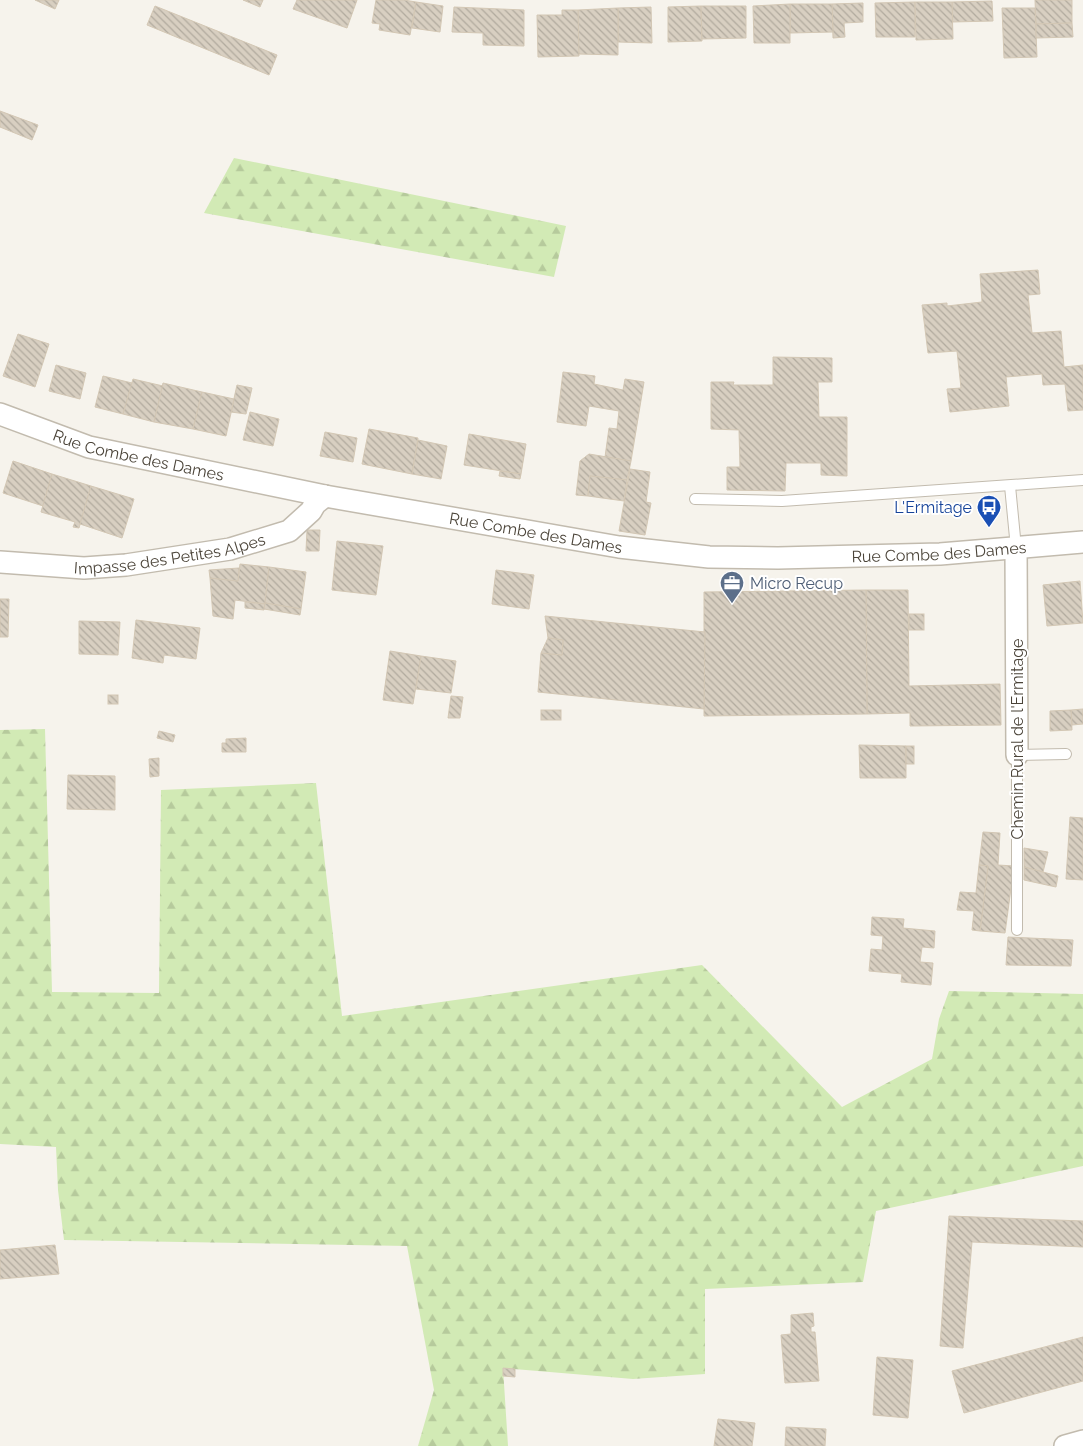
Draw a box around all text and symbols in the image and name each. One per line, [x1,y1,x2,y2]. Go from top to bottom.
street label: Rue Combe des Dames [50,426,226,485]
bus stop icon: L'Ermitage [976,494,1002,528]
place label: L'Ermitage [894,498,972,517]
street label: Rue Combe des Dames [448,509,624,557]
street label: Impasse des Petites Alpes [73,530,268,578]
street label: Rue Combe des Dames [851,538,1027,566]
office icon: Micro Recup [719,570,745,604]
place label: Micro Recup [750,574,843,593]
street label: Chemin Rural de l'Ermitage [1008,639,1027,839]

